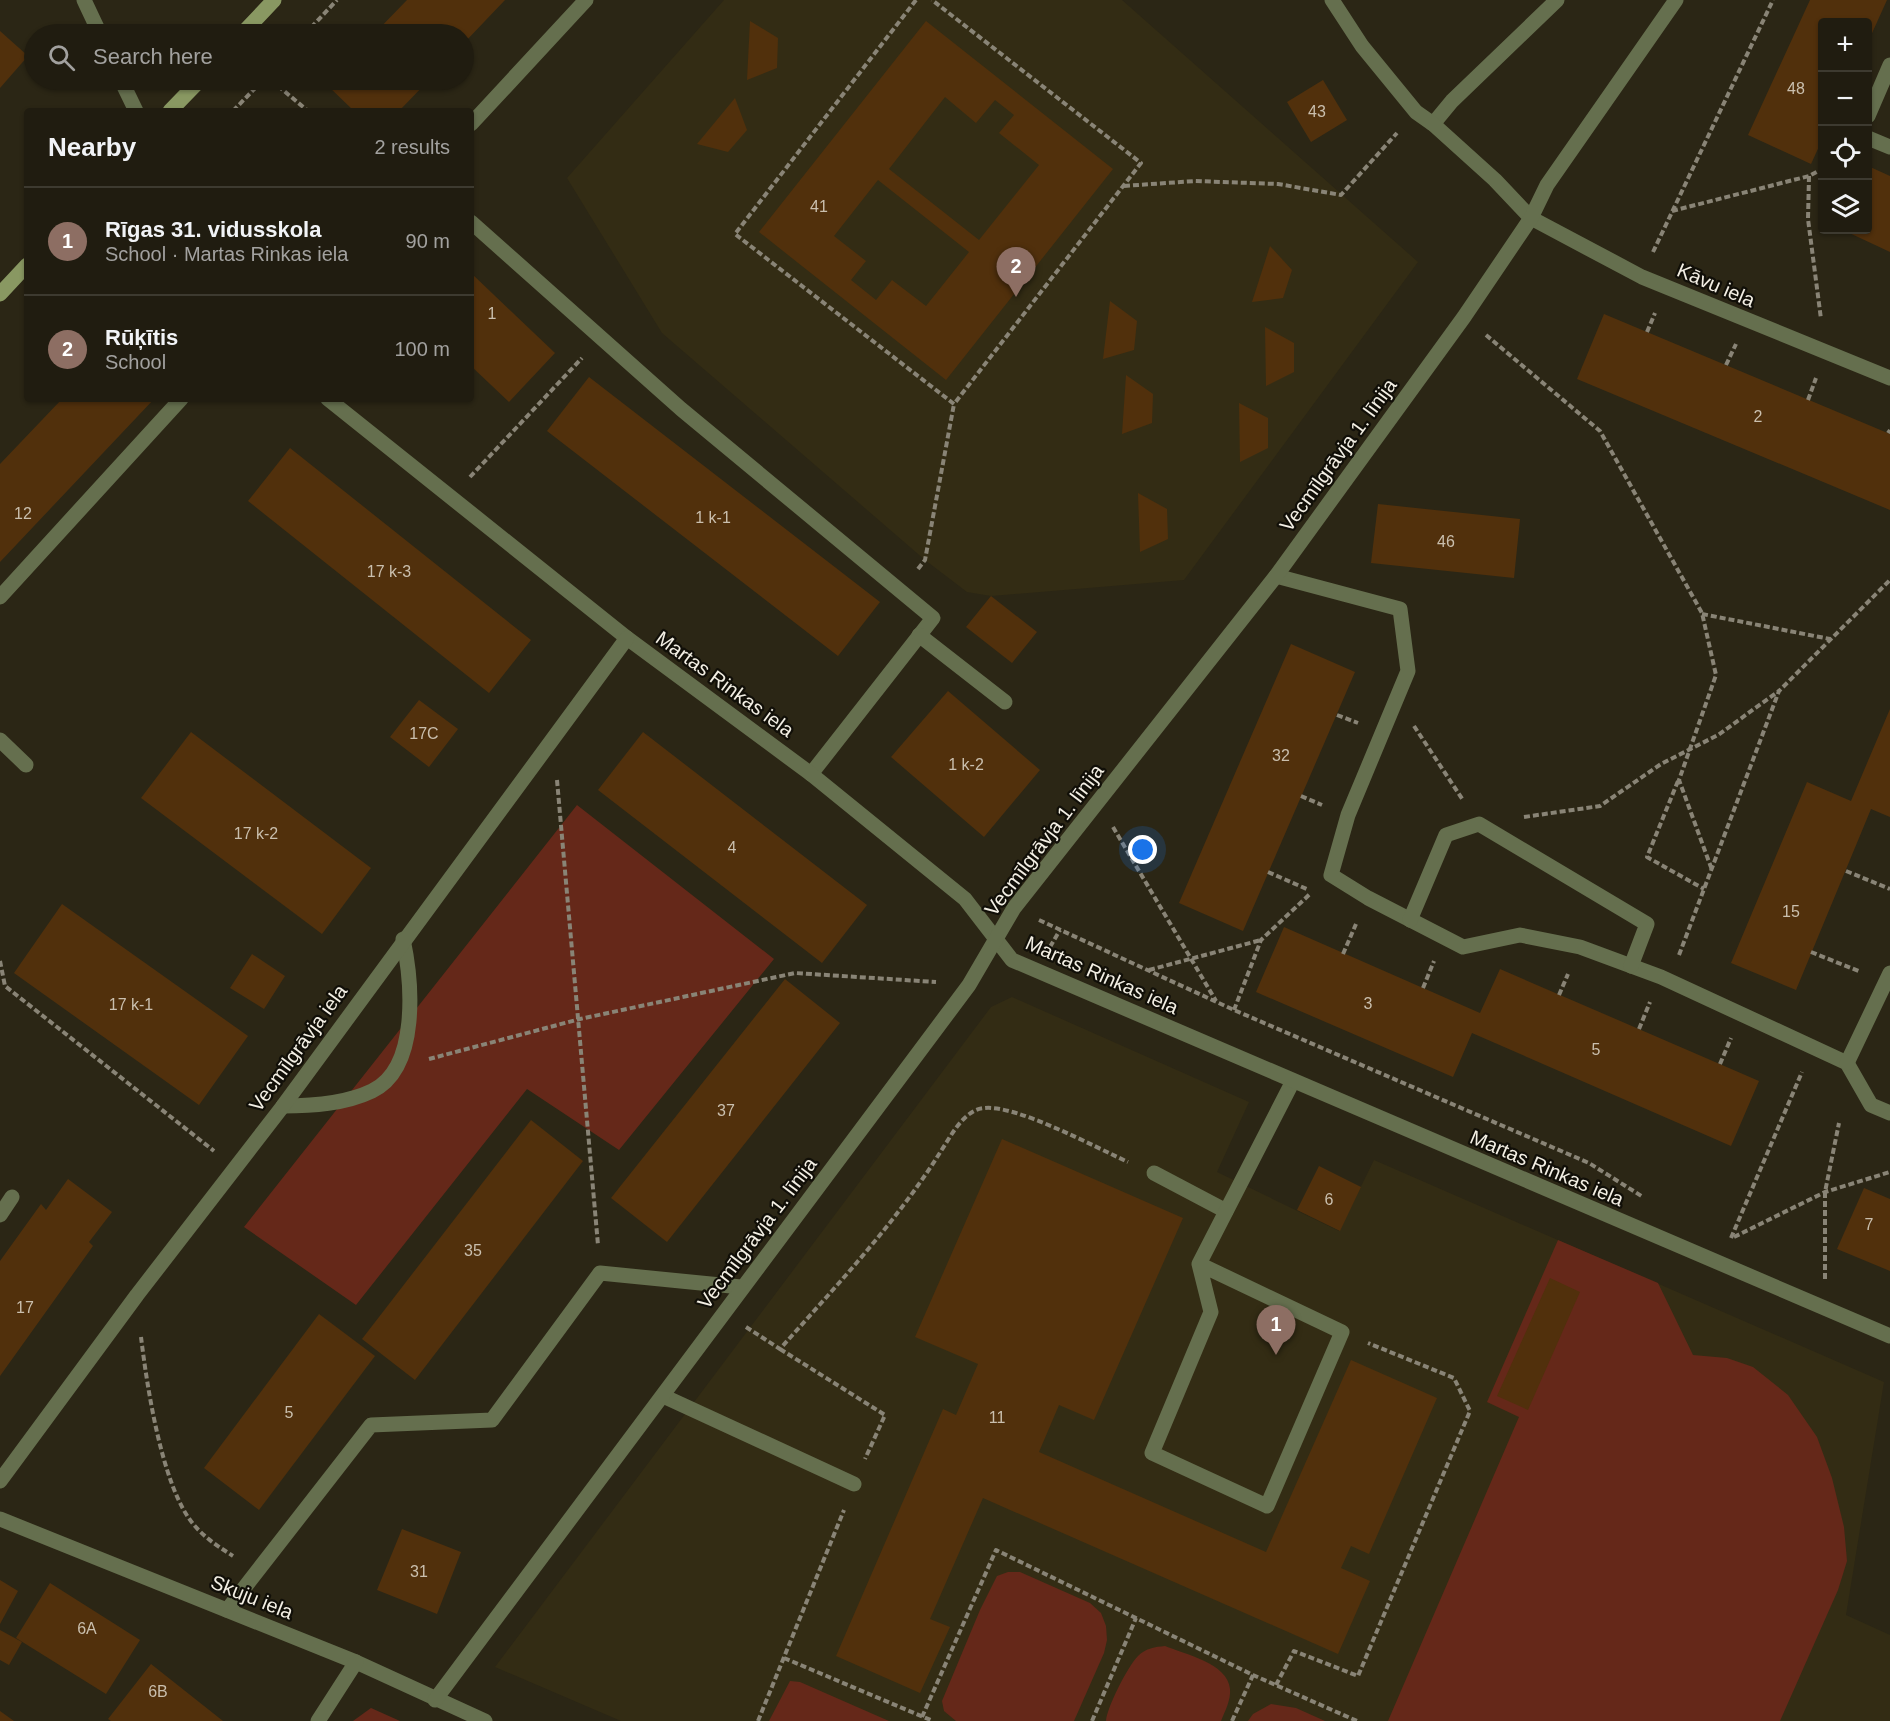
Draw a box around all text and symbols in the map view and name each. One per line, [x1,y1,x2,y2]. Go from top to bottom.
map controls [1818,18,1872,234]
button: + [1818,18,1872,72]
search box [24,24,474,90]
icon: search [45,41,78,74]
text: Search here [93,44,213,69]
button: − [1818,72,1872,126]
house number: 48 [1787,80,1805,97]
house number: 43 [1308,103,1326,120]
button: locate [1818,126,1872,180]
text: Nearby [48,132,136,162]
text: 2 results [374,136,450,158]
button: layers [1818,180,1872,234]
house number: 41 [810,198,828,215]
text: Rīgas 31. vidusskola [105,217,321,242]
text: 1 [62,230,73,252]
text: 90 m [406,230,450,252]
text: School · Martas Rinkas iela [105,243,348,265]
pin: 2 [996,248,1036,297]
street label: Kāvu iela [1674,259,1759,312]
house number: 1 [488,305,497,322]
text: Rūķītis [105,325,178,350]
text: 2 [62,338,73,360]
text: 100 m [394,338,450,360]
text: School [105,351,166,373]
street label: Vecmīlgrāvja 1. līnija [1275,374,1401,536]
house number: 2 [1754,408,1763,425]
house number: 12 [14,505,32,522]
house number: 1 k-1 [695,509,731,526]
house number: 46 [1437,533,1455,550]
house number: 17 k-3 [367,563,411,580]
street label: Martas Rinkas iela [652,627,799,742]
house number: 17C [409,725,439,742]
house number: 32 [1272,747,1290,764]
house number: 1 k-2 [948,756,984,773]
street label: Vecmīlgrāvja 1. līnija [980,759,1109,920]
house number: 17 k-2 [234,825,278,842]
your location [1128,835,1157,864]
house number: 4 [728,839,737,856]
house number: 15 [1782,903,1800,920]
street label: Martas Rinkas iela [1022,931,1182,1019]
street label: Vecmīlgrāvja iela [245,980,352,1116]
house number: 3 [1364,995,1373,1012]
house number: 17 k-1 [109,996,153,1013]
house number: 5 [1592,1041,1601,1058]
house number: 37 [717,1102,735,1119]
street label: Martas Rinkas iela [1467,1126,1628,1211]
street label: Vecmīlgrāvja 1. līnija [693,1152,822,1313]
house number: 6 [1325,1191,1334,1208]
house number: 7 [1865,1216,1874,1233]
house number: 35 [464,1242,482,1259]
house number: 17 [16,1299,34,1316]
pin: 1 [1256,1306,1296,1355]
house number: 5 [285,1404,294,1421]
house number: 11 [989,1409,1005,1426]
house number: 31 [410,1563,428,1580]
street label: Skuju iela [208,1571,297,1624]
house number: 6A [77,1620,97,1637]
house number: 6B [148,1683,168,1700]

